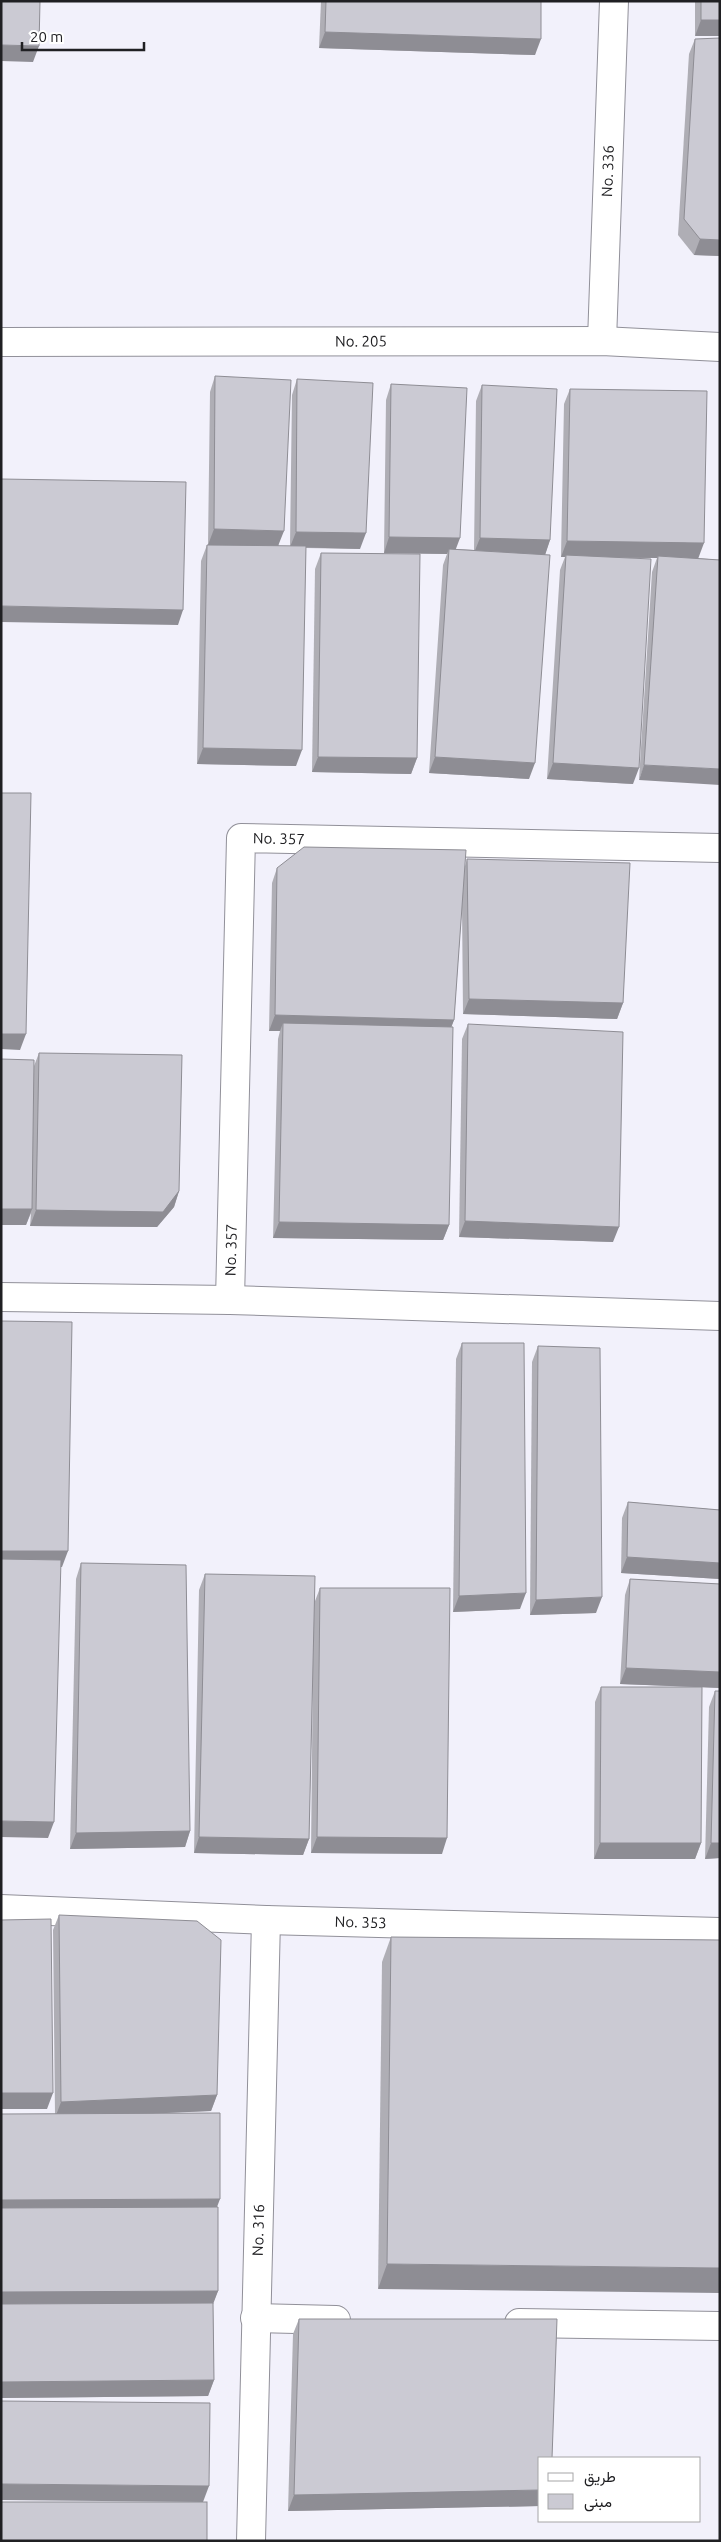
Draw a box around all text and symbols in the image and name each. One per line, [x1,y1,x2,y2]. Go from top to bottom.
scale bar [22,20,145,52]
text: 20 m [30,28,63,45]
street label: No. 336 [598,145,617,197]
street label: No. 205 [335,332,387,349]
street label: No. 357 [253,829,305,847]
street label: No. 357 [222,1224,240,1276]
street label: No. 353 [335,1913,387,1931]
street label: No. 316 [249,2204,267,2256]
legend [538,2457,701,2522]
text: طريق [584,2468,616,2487]
text: مبنى [584,2493,612,2512]

